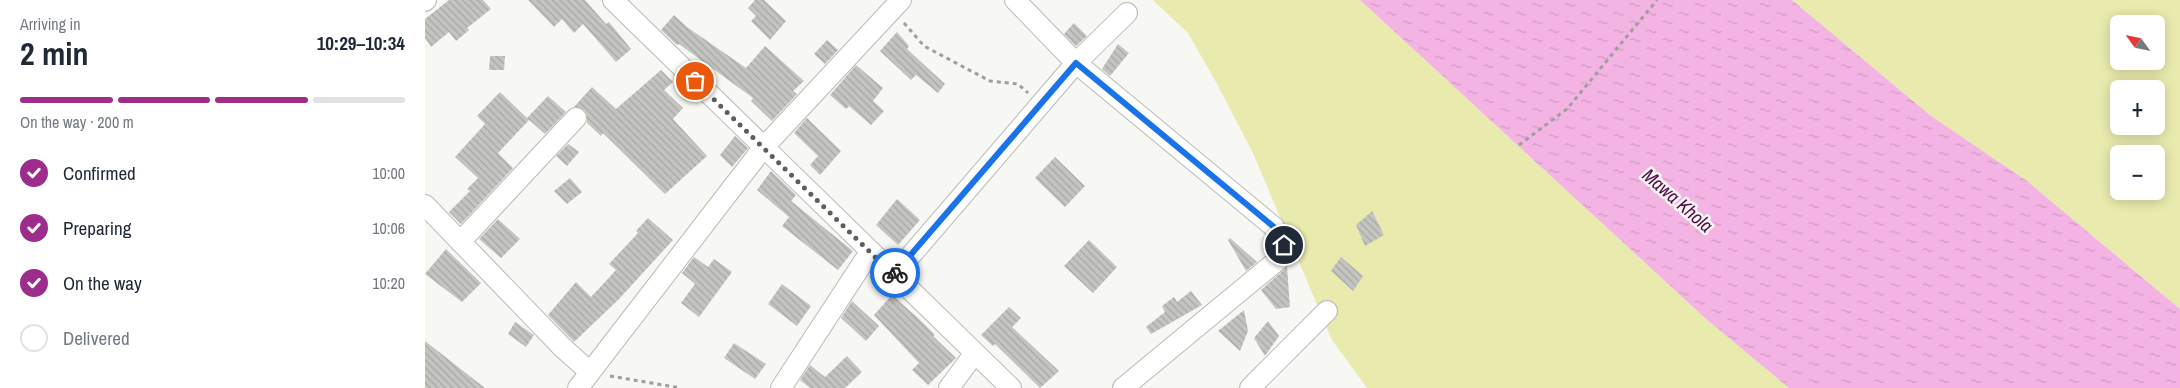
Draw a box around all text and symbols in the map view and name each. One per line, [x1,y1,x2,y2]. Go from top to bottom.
text: Arriving in [20,13,81,35]
north arrow [2110,15,2165,70]
map controls [2110,15,2165,200]
text: 10:29–10:34 [317,30,405,56]
text: 2 min [20,32,89,75]
pin [674,60,716,102]
icon: bag [681,67,709,95]
button: + [2110,80,2165,135]
text: On the way · 200 m [20,111,134,133]
button: − [2110,145,2165,200]
icon: check [20,159,48,187]
text: Confirmed [63,160,136,186]
text: 10:00 [372,162,405,184]
water label: Mawa Khola [1637,162,1719,238]
icon: check [20,214,48,242]
text: Preparing [63,215,131,241]
text: 10:06 [372,217,405,239]
pin [1263,224,1305,266]
icon: home [1270,231,1298,259]
courier [870,248,920,298]
icon: bike [881,259,909,287]
icon: check [20,269,48,297]
text: On the way [63,270,142,296]
text: 10:20 [372,272,405,294]
text: Delivered [63,325,130,351]

